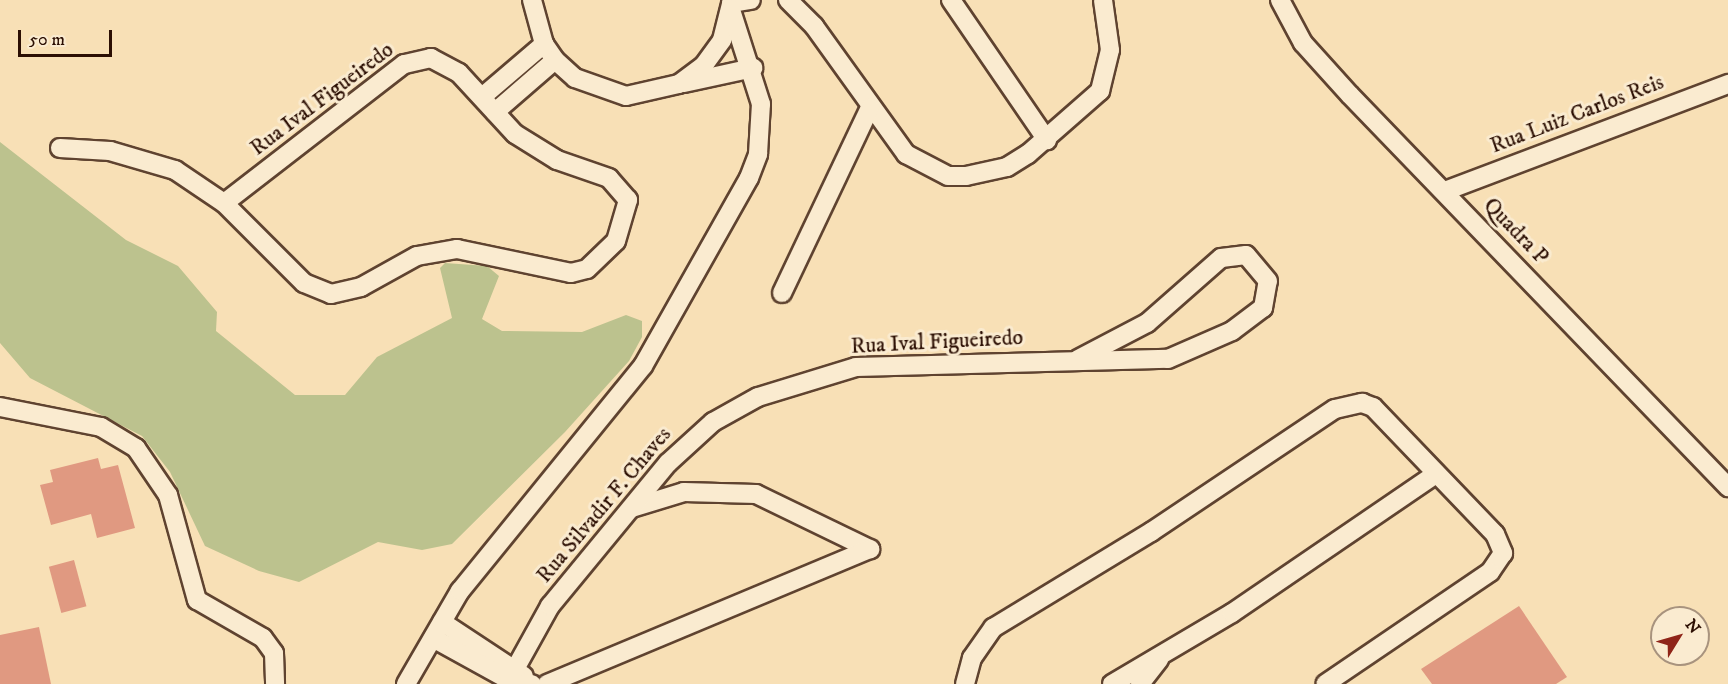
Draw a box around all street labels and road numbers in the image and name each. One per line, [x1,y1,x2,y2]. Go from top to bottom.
street label: Rua Ival Figueiredo [245,37,399,161]
street label: Rua Luiz Carlos Reis [1487,69,1667,159]
street label: Quadra P [1478,192,1554,270]
street label: Rua Ival Figueiredo [850,324,1024,360]
street label: Rua Silvadir F. Chaves [531,422,677,588]

